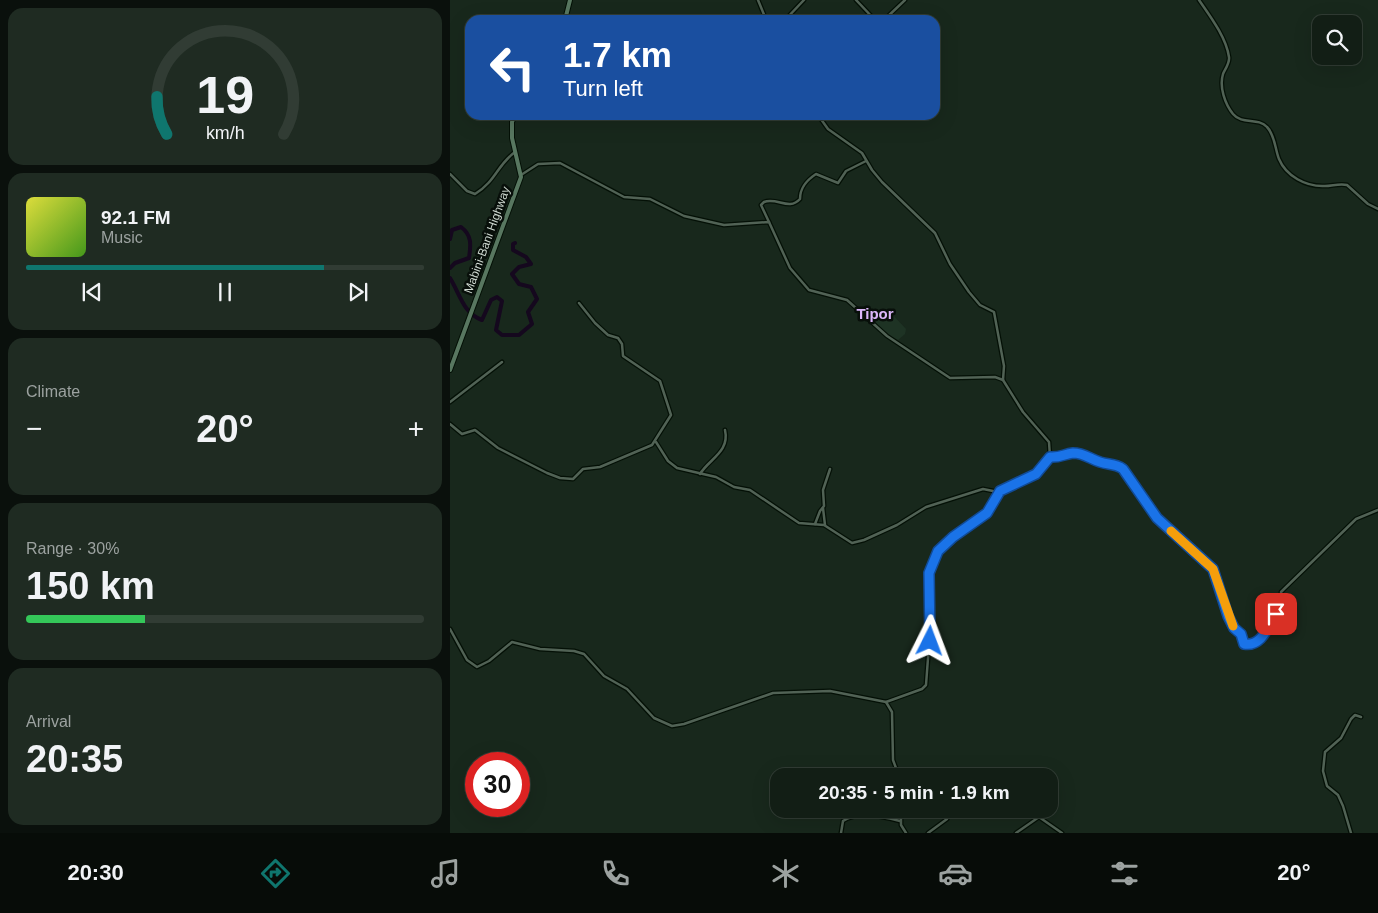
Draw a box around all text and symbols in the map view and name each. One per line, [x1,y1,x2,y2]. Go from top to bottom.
map controls [1312,15,1362,65]
button: search [1312,15,1362,65]
icon: left [480,35,545,100]
text: 1.7 km [563,35,672,74]
text: 19 [196,66,254,124]
text: Turn left [563,76,643,101]
text: km/h [206,123,244,143]
street label: Mabini-Bani Highway [461,185,513,295]
text: 92.1 FM [101,207,171,228]
text: Music [101,229,143,246]
icon: previous [78,278,106,306]
icon: pause [211,278,239,306]
icon: next [344,278,372,306]
district label: Tipor [856,305,894,322]
text: Climate [26,383,80,400]
text: 20° [196,408,254,450]
text: − [26,413,42,444]
text: + [408,413,424,444]
text: Range · 30% [26,540,119,557]
text: 150 km [26,565,155,607]
pin [1255,593,1297,635]
icon: arrive [1262,600,1290,628]
position arrow [903,614,955,666]
text: Arrival [26,713,71,730]
text: 20:35 [26,738,123,780]
speed limit sign: 30 [465,752,530,817]
text: 20:35 · 5 min · 1.9 km [818,782,1010,803]
icon: directions [258,856,293,891]
icon: music [428,856,463,891]
icon: phone [598,856,633,891]
icon: climate [768,856,803,891]
icon: car [938,856,973,891]
icon: filters [1107,856,1142,891]
text: 20:30 [67,860,124,885]
text: 20° [1277,860,1311,885]

